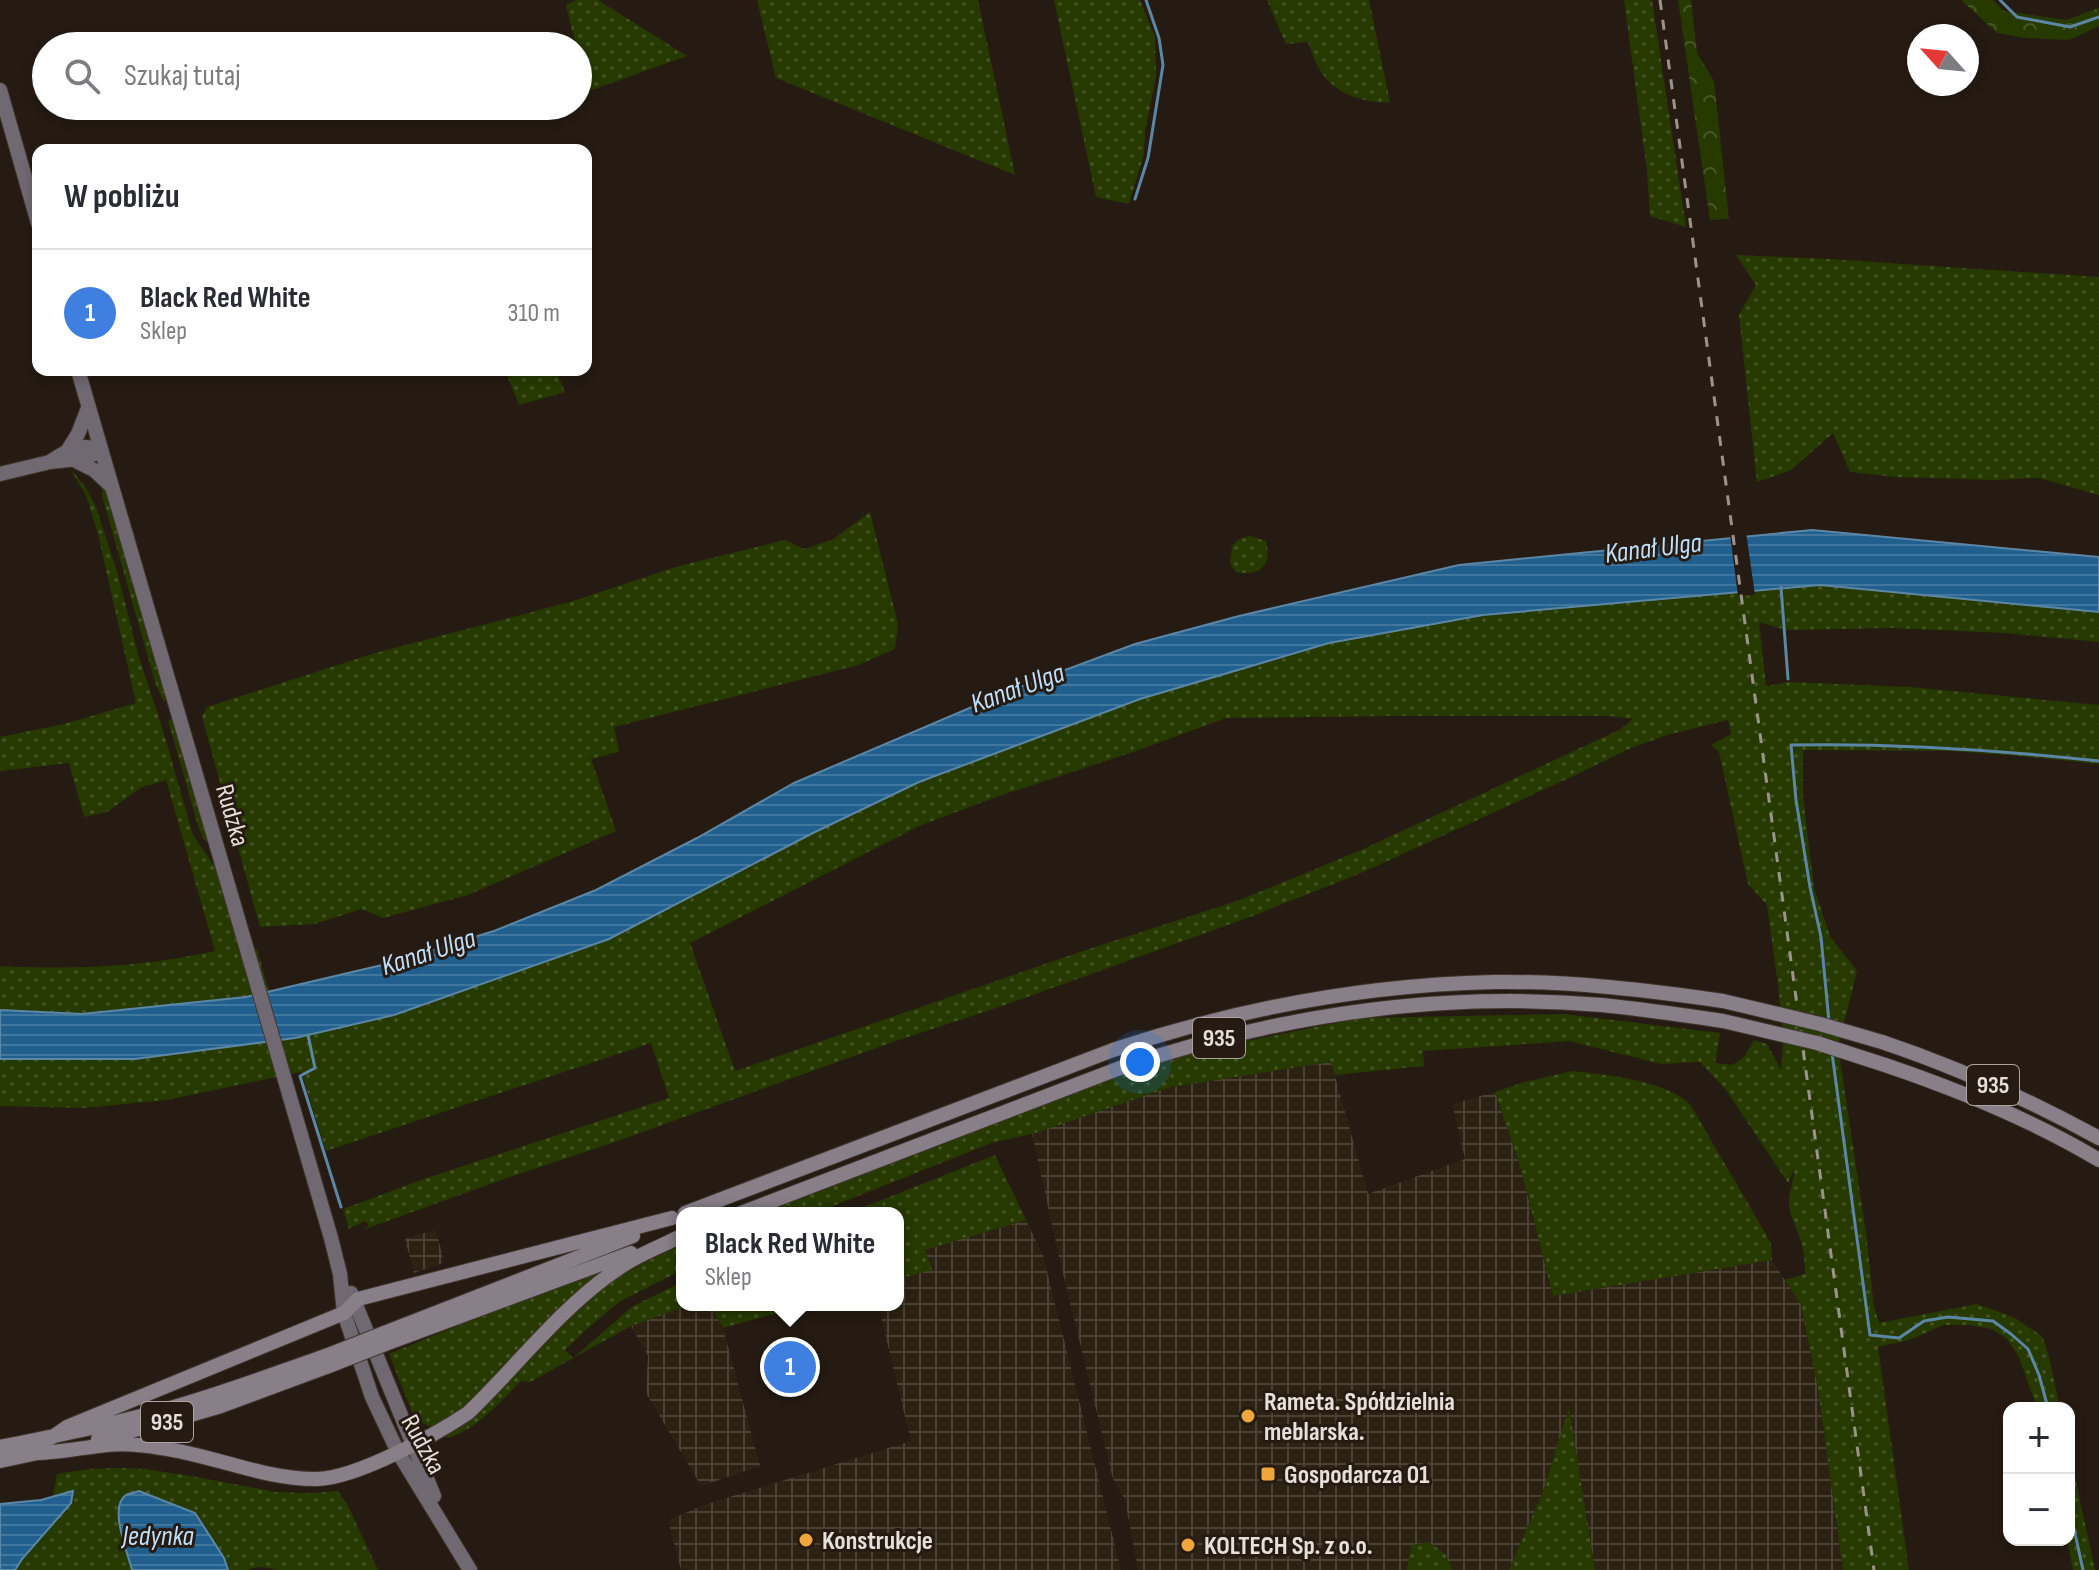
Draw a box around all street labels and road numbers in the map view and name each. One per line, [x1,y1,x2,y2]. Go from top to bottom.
street label: Rudzka [208,781,255,850]
road number: 935 [1193,1018,1245,1058]
road number: 935 [1967,1065,2019,1105]
road number: 935 [141,1402,193,1442]
street label: Rudzka [394,1410,452,1480]

